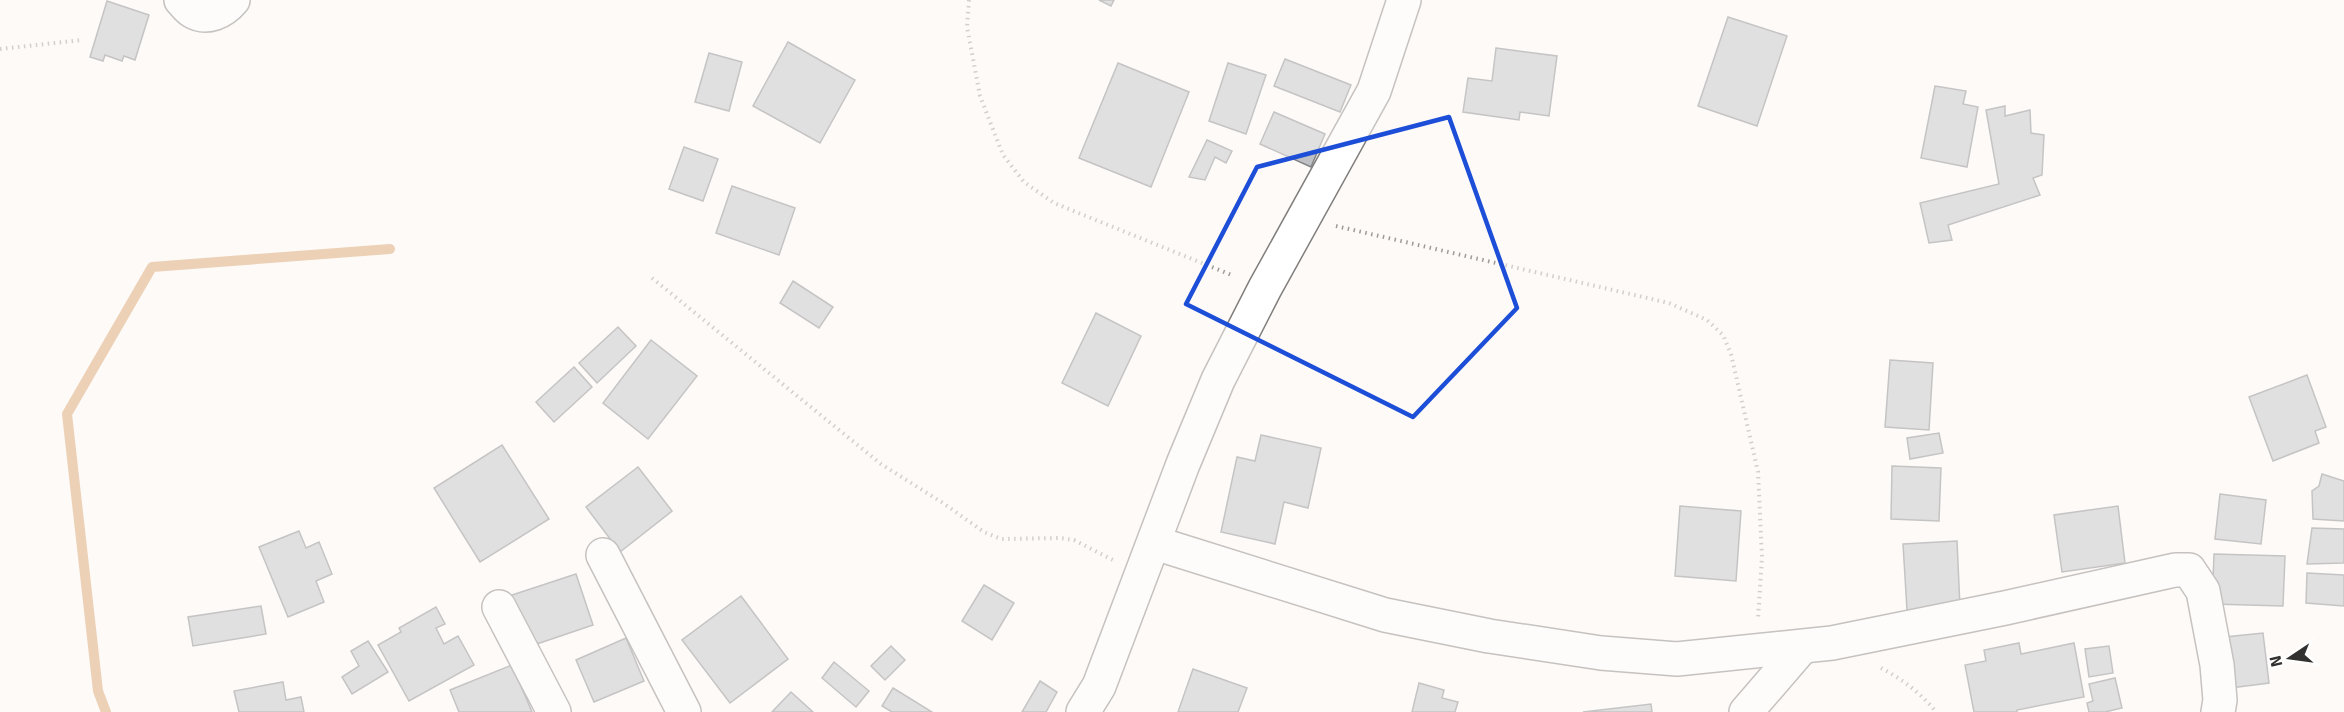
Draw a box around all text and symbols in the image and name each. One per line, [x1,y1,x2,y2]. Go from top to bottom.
north arrow [2260,628,2320,688]
text: N [2265,653,2287,669]

